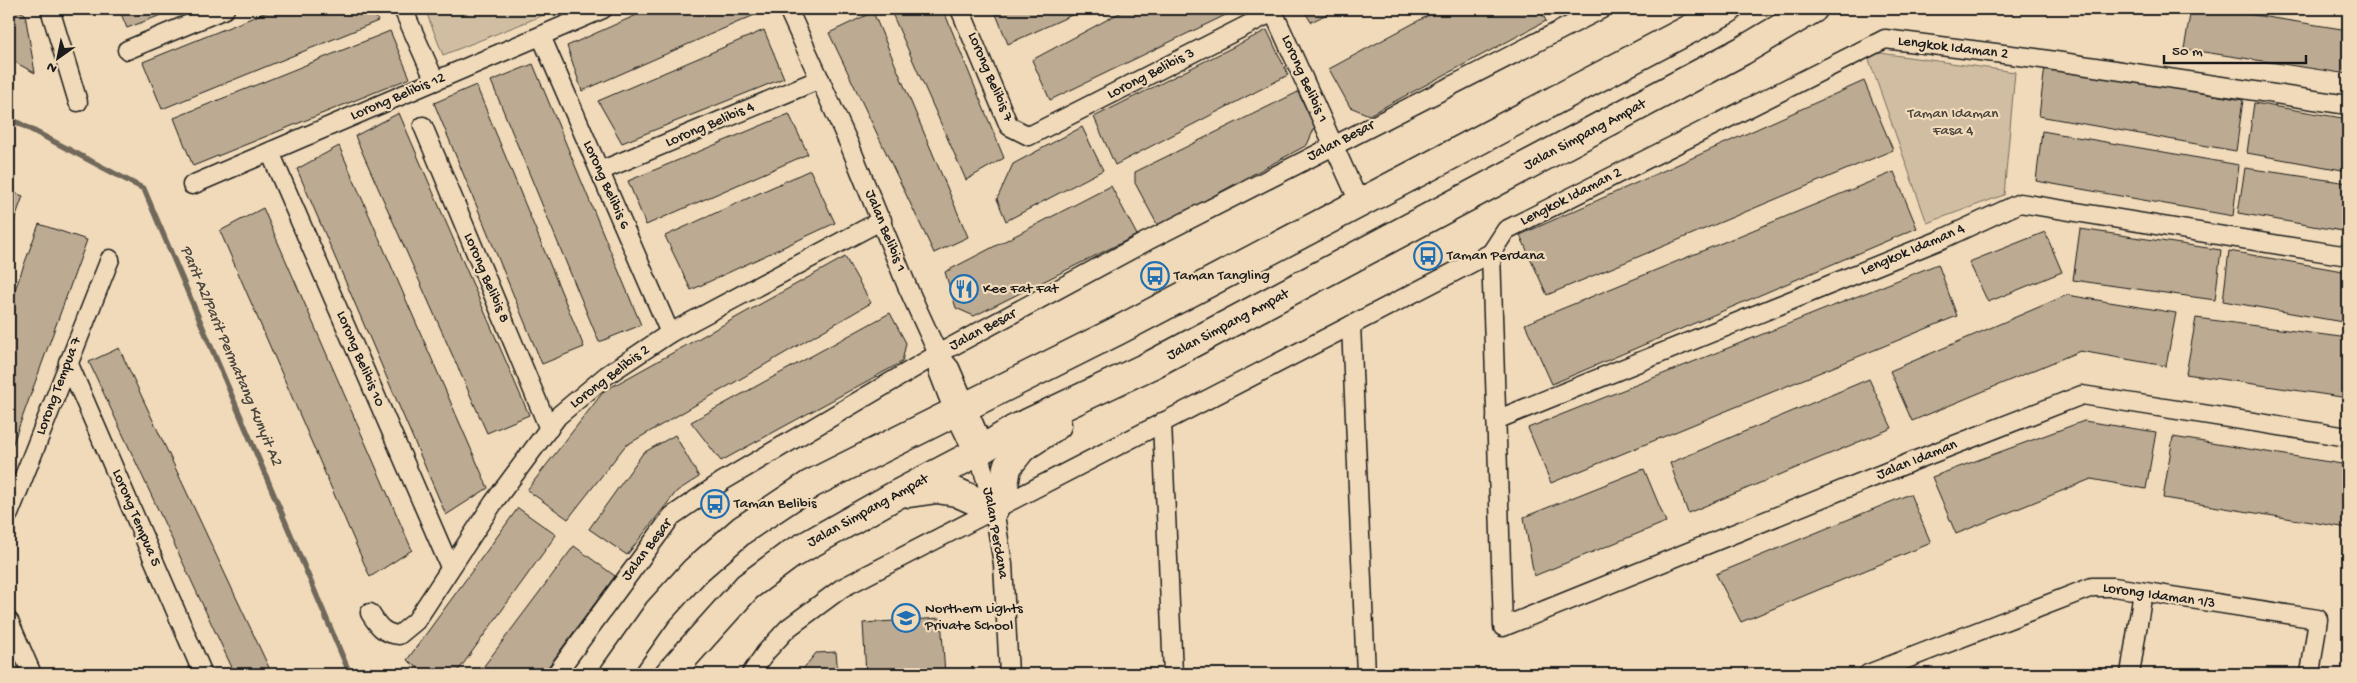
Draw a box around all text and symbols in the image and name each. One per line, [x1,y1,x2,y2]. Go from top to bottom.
street label: Lorong Belibis 7 [963,29,1017,126]
north arrow [32,32,82,82]
street label: Lorong Belibis 1 [1277,32,1331,126]
street label: Lengkok Idaman 2 [1897,32,2009,64]
scale bar [2164,32,2307,64]
text: 50 m [2172,43,2203,61]
street label: Lorong Belibis 3 [1104,44,1198,104]
text: N [44,57,61,76]
street label: Lorong Belibis 12 [348,69,448,125]
street label: Jalan Simpang Ampat [1521,94,1651,175]
street label: Lorong Belibis 4 [663,98,757,152]
park label: Taman Idaman Fasa 4 [1907,105,1998,140]
street label: Jalan Besar [1304,116,1379,166]
street label: Lorong Belibis 6 [578,138,634,233]
street label: Lengkok Idaman 2 [1517,164,1625,230]
street label: Jalan Belibis 1 [860,187,910,275]
street label: Lengkok Idaman 4 [1858,220,1968,280]
street label: Lorong Belibis 8 [459,230,513,326]
bus stop icon: Taman Perdana [1413,241,1443,271]
water label: Parit A2/Parit Permatang Kunyit A2 [175,243,286,470]
place label: Taman Perdana [1446,247,1545,265]
bus stop icon: Taman Tangling [1140,261,1170,291]
place label: Taman Tangling [1173,267,1270,285]
restaurant icon: Kee Fat Fat [949,274,979,304]
place label: Kee Fat Fat [983,280,1060,298]
street label: Jalan Simpang Ampat [1164,284,1294,365]
street label: Jalan Besar [946,304,1021,355]
street label: Lorong Belibis 10 [332,308,388,410]
street label: Lorong Tempua 7 [32,333,86,438]
street label: Lorong Belibis 2 [567,341,653,413]
street label: Jalan Idaman [1874,436,1960,484]
street label: Lorong Tempua 5 [107,467,165,569]
street label: Jalan Simpang Ampat [804,469,933,552]
street label: Jalan Perdana [978,486,1012,581]
bus stop icon: Taman Belibis [700,489,730,519]
place label: Taman Belibis [733,495,817,513]
street label: Jalan Besar [618,514,677,585]
street label: Lorong Idaman 1/3 [2102,579,2217,613]
place label: Northern Lights Private School [924,600,1023,635]
school or university icon: Northern Lights Private School [891,603,921,633]

